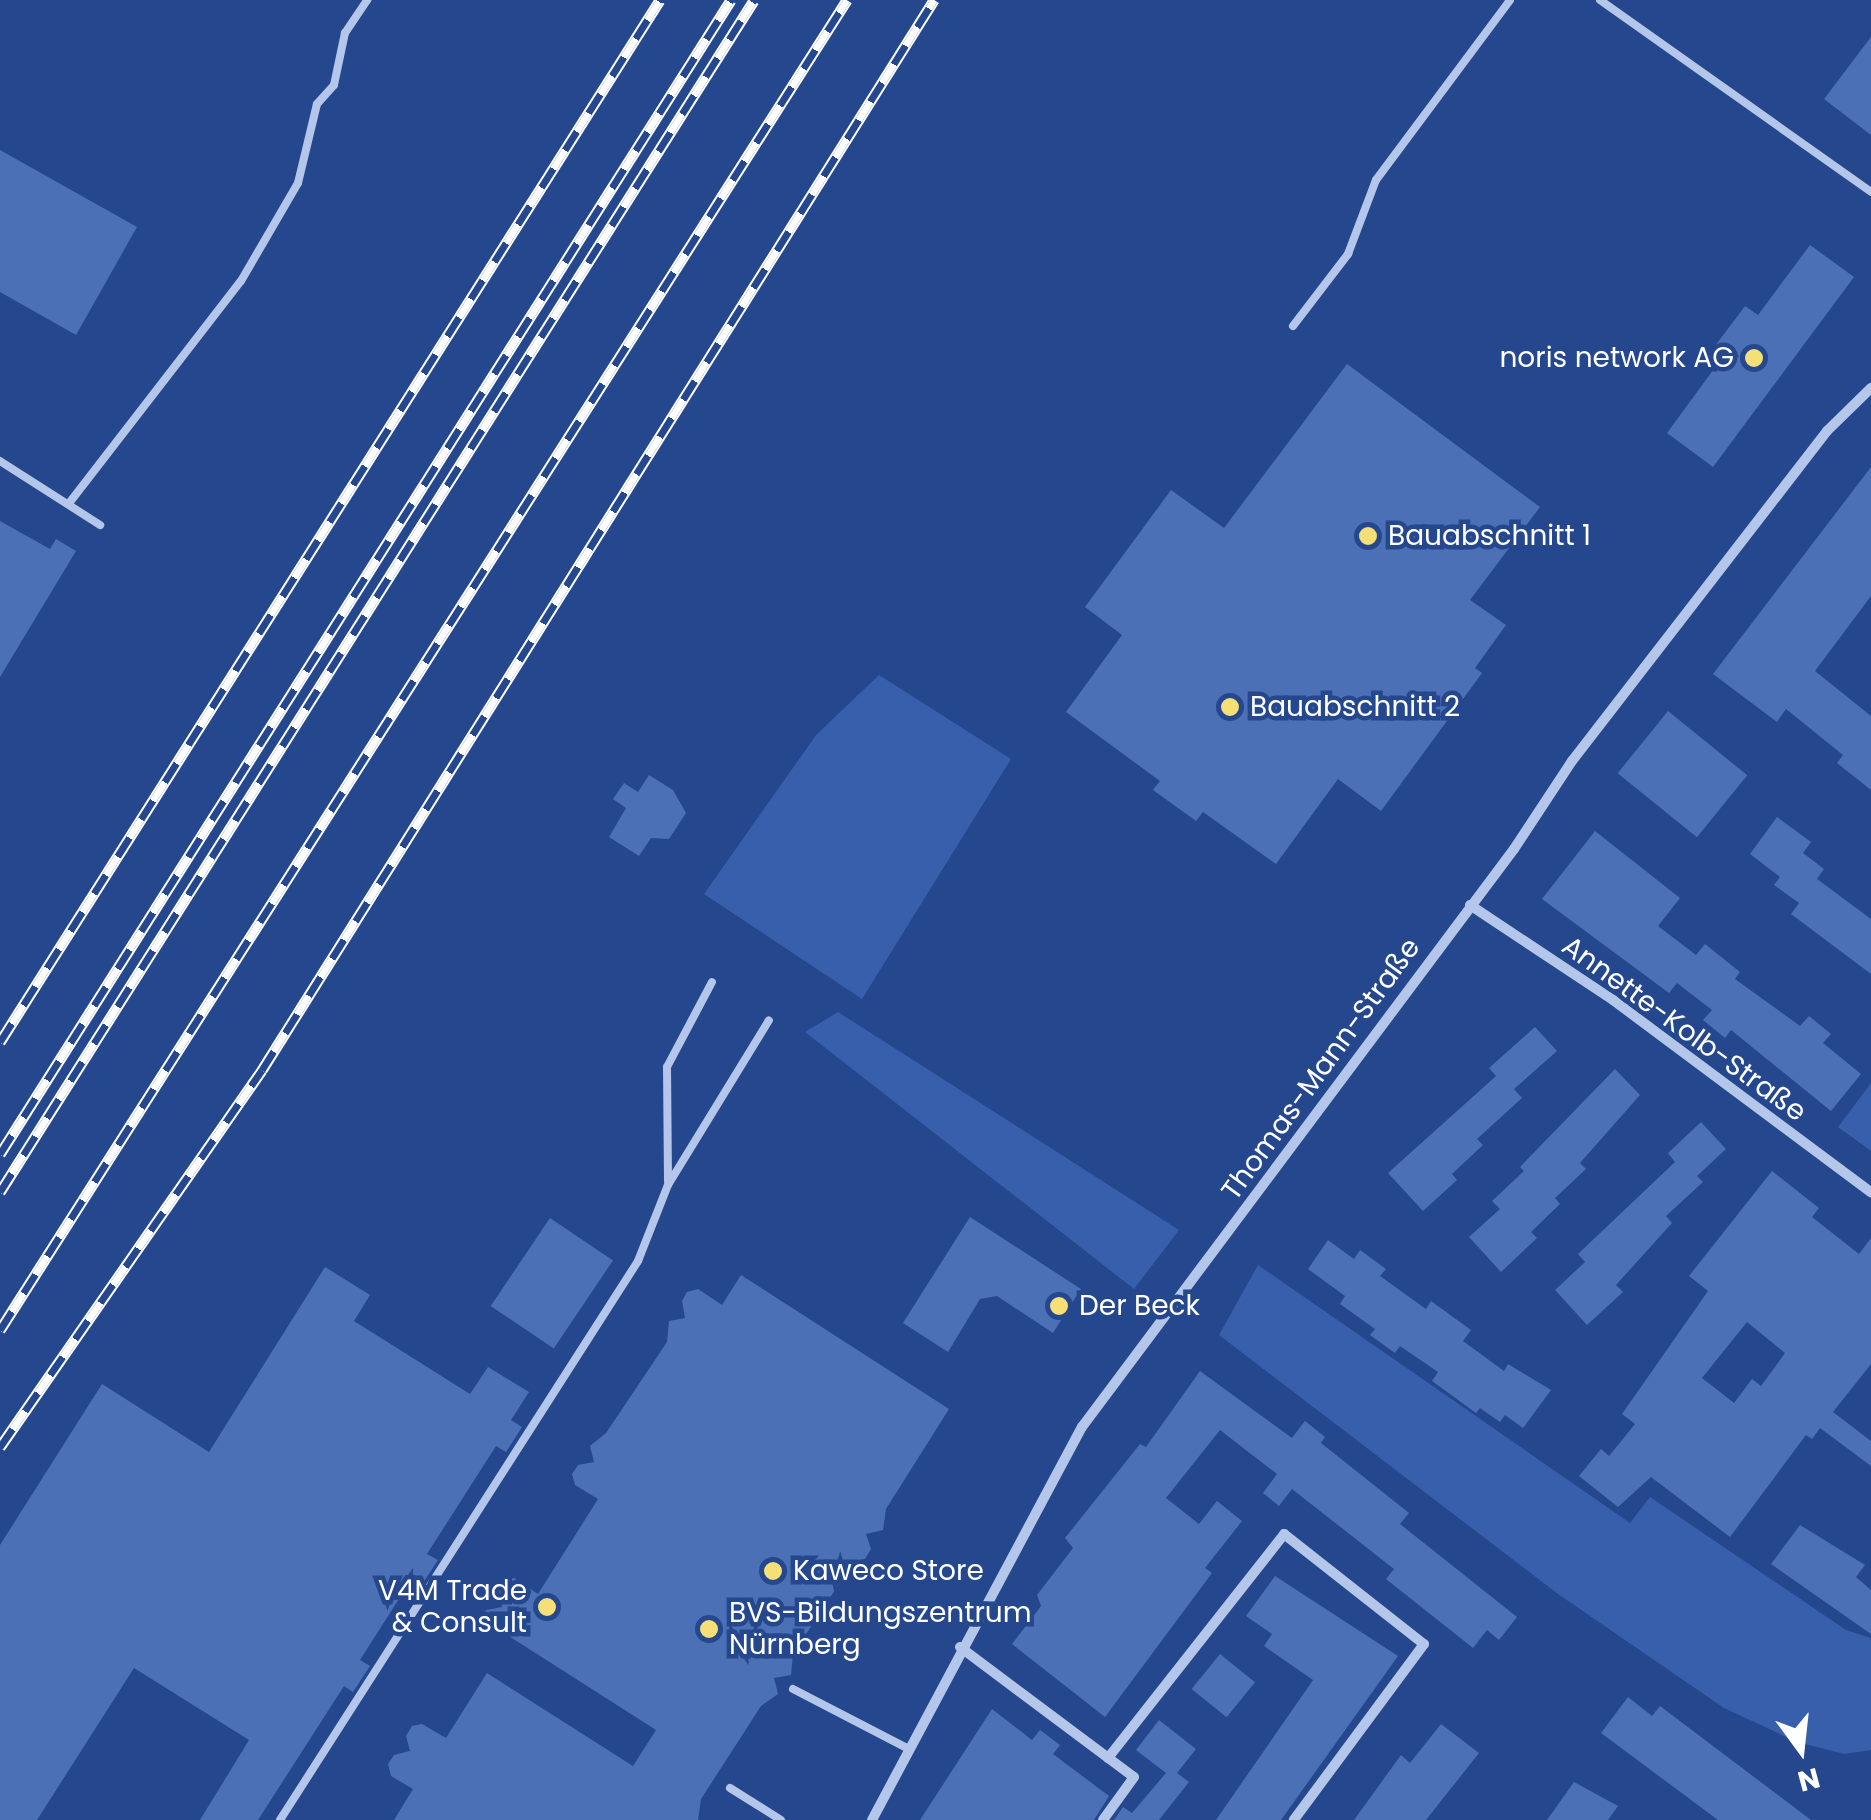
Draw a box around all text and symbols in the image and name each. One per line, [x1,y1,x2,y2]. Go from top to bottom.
place label: noris network AG [1499,341,1734,375]
marker: noris network AG [1743,347,1765,369]
place label: Bauabschnitt 1 [1388,519,1591,553]
marker: Bauabschnitt 1 [1357,525,1379,547]
place label: Bauabschnitt 2 [1250,690,1460,724]
marker: Bauabschnitt 2 [1219,696,1241,718]
street label: Annette-Kolb-Straße [1555,929,1813,1129]
street label: Thomas-Mann-Straße [1215,931,1427,1207]
place label: Der Beck [1079,1289,1200,1323]
marker: Der Beck [1048,1295,1070,1317]
place label: Kaweco Store [793,1554,984,1588]
marker: Kaweco Store [762,1560,784,1582]
place label: V4M Trade & Consult [378,1574,527,1640]
marker: V4M Trade & Consult [536,1596,558,1618]
place label: BVS-Bildungszentrum Nürnberg [729,1596,1032,1662]
marker: BVS-Bildungszentrum Nürnberg [698,1618,720,1640]
north arrow [1751,1700,1851,1800]
text: N [1794,1758,1824,1801]

